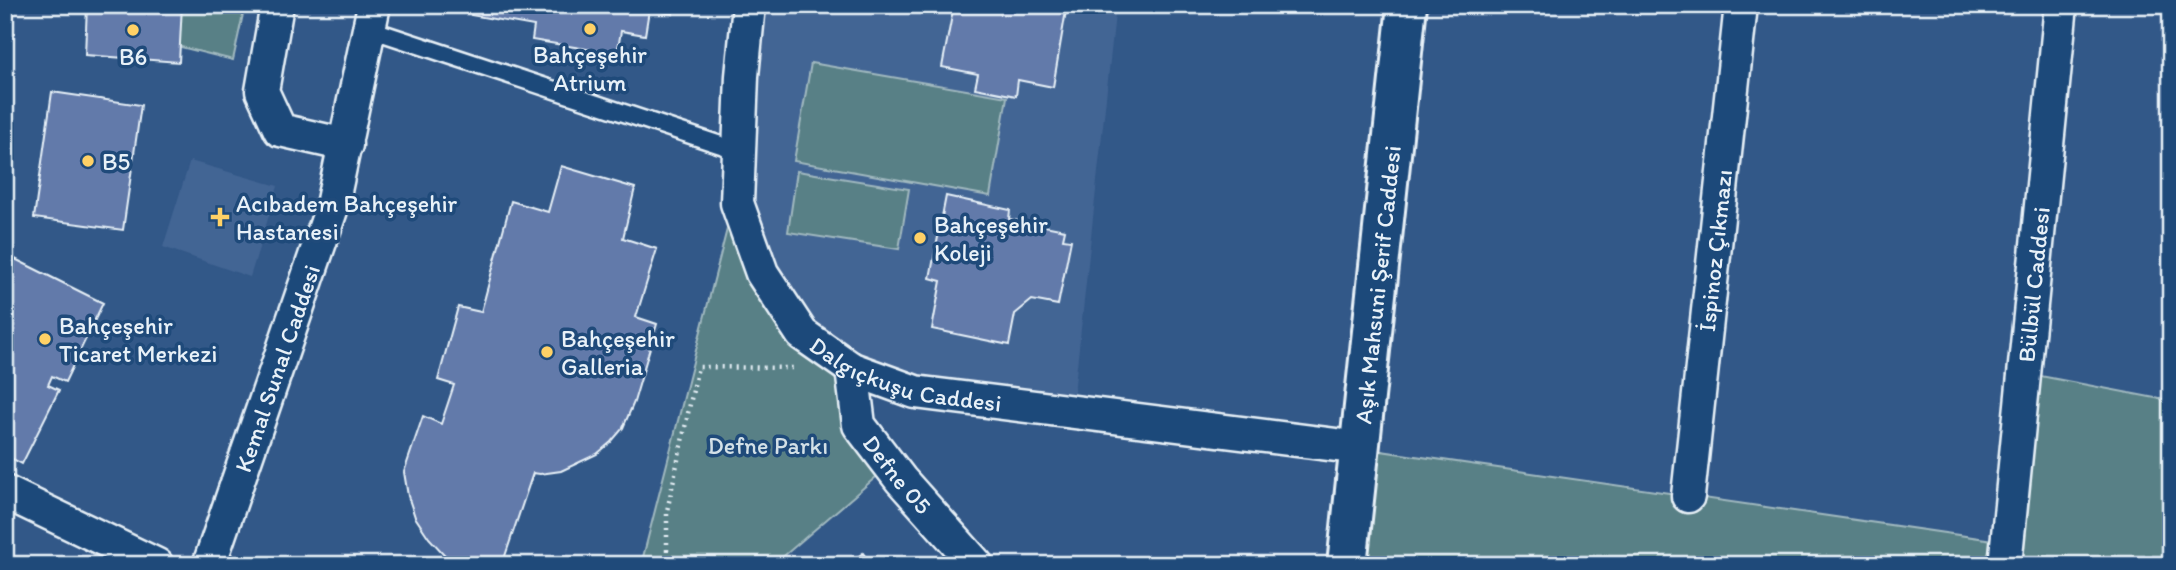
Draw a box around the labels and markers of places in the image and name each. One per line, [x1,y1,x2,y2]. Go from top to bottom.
marker: Bahçeşehir Atrium [582,21,598,37]
marker: B6 [125,22,141,38]
place label: Bahçeşehir Atrium [533,40,647,97]
place label: B6 [119,42,147,71]
place label: B5 [102,147,130,176]
marker: B5 [80,153,96,169]
place label: Acıbadem Bahçeşehir Hastanesi [236,189,458,246]
marker: Acıbadem Bahçeşehir Hastanesi [210,207,230,227]
place label: Bahçeşehir Koleji [934,210,1048,267]
marker: Bahçeşehir Koleji [912,230,928,246]
place label: Bahçeşehir Ticaret Merkezi [59,311,217,368]
place label: Bahçeşehir Galleria [561,324,675,381]
marker: Bahçeşehir Ticaret Merkezi [37,331,53,347]
marker: Bahçeşehir Galleria [539,344,555,360]

